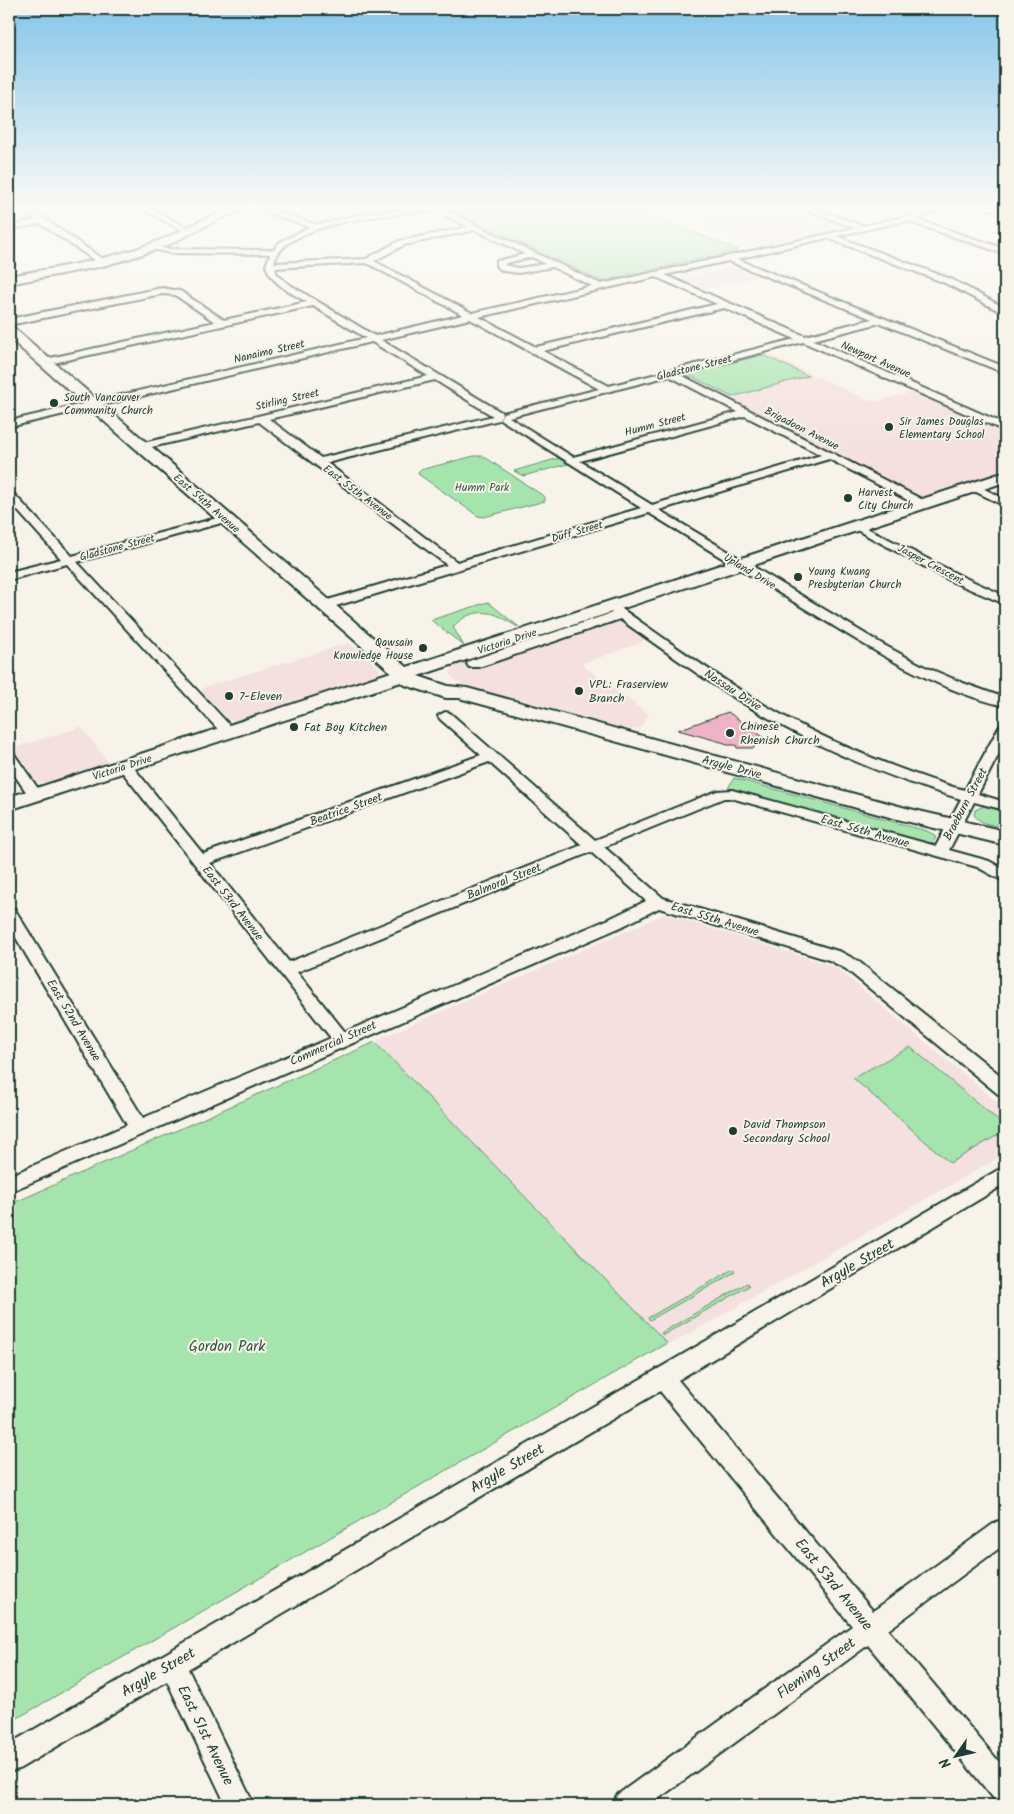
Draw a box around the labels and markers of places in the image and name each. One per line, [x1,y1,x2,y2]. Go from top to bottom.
place label: South Vancouver Community Church [64,389,153,420]
marker: South Vancouver Community Church [48,397,60,409]
place label: Sir James Douglas Elementary School [899,413,985,444]
marker: Sir James Douglas Elementary School [883,421,895,433]
place label: Harvest City Church [858,484,913,515]
marker: Harvest City Church [842,492,854,504]
place label: Young Kwang Presbyterian Church [808,563,901,594]
marker: Young Kwang Presbyterian Church [792,571,804,583]
place label: Qawsain Knowledge House [333,634,413,665]
marker: Qawsain Knowledge House [417,642,429,654]
place label: VPL: Fraserview Branch [589,675,669,708]
marker: VPL: Fraserview Branch [573,685,585,697]
place label: 7-Eleven [239,687,282,706]
marker: 7-Eleven [223,690,235,702]
place label: Chinese Rhenish Church [740,717,820,750]
place label: Fat Boy Kitchen [304,718,387,737]
marker: Fat Boy Kitchen [288,721,300,733]
marker: Chinese Rhenish Church [724,727,736,739]
place label: David Thompson Secondary School [743,1115,830,1148]
marker: David Thompson Secondary School [727,1125,739,1137]

